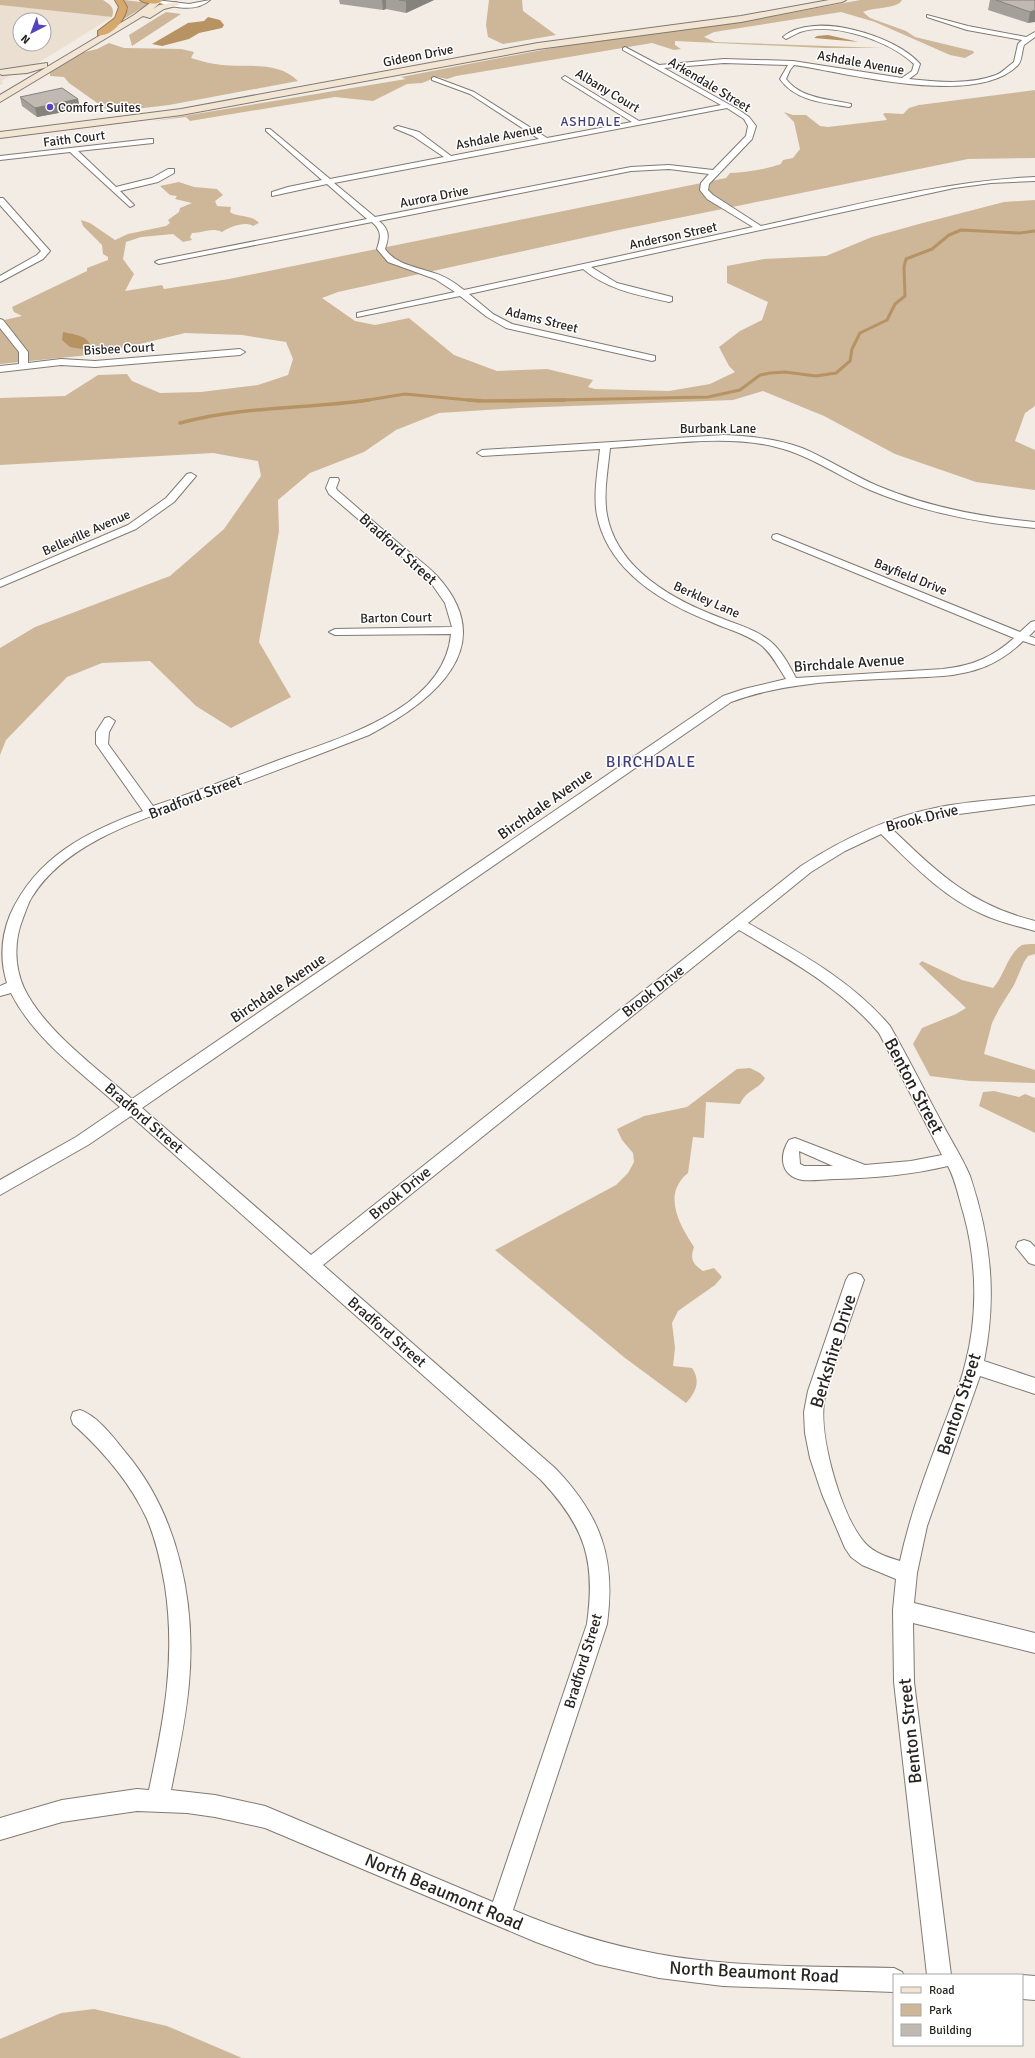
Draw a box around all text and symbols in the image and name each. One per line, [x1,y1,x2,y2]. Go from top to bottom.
north arrow [12,12,52,52]
text: N [18,32,33,46]
street label: Gideon Drive [382,41,455,71]
street label: Ashdale Avenue [816,47,906,78]
street label: Arkendale Street [666,54,754,116]
street label: Albany Court [572,65,643,117]
place label: Comfort Suites [58,100,141,116]
marker: Comfort Suites [45,102,55,112]
district label: ASHDALE [560,114,622,130]
street label: Ashdale Avenue [455,121,544,153]
street label: Faith Court [42,127,106,151]
street label: Aurora Drive [399,183,470,211]
street label: Anderson Street [628,219,719,253]
street label: Adams Street [504,303,580,337]
street label: Bisbee Court [83,339,155,359]
street label: Burbank Lane [680,421,756,437]
street label: Belleville Avenue [40,506,133,559]
street label: Bradford Street [355,509,441,589]
street label: Bayfield Drive [872,555,949,599]
street label: Berkley Lane [671,578,742,622]
street label: Barton Court [360,609,433,627]
street label: Birchdale Avenue [793,650,905,676]
district label: BIRCHDALE [606,752,696,772]
street label: Birchdale Avenue [494,765,596,843]
street label: Bradford Street [146,771,244,823]
street label: Brook Drive [884,800,960,836]
street label: Birchdale Avenue [227,949,329,1027]
street label: Brook Drive [618,961,688,1021]
street label: Benton Street [879,1034,949,1138]
street label: Bradford Street [101,1079,187,1157]
street label: Brook Drive [366,1163,434,1223]
street label: Berkshire Drive [805,1292,861,1410]
street label: Bradford Street [344,1293,430,1371]
street label: Benton Street [932,1350,986,1458]
street label: Bradford Street [560,1611,606,1711]
street label: Benton Street [894,1677,926,1785]
street label: North Beaumont Road [362,1849,526,1935]
street label: North Beaumont Road [669,1957,839,1987]
legend [893,1974,1023,2046]
text: Road [929,1983,955,1998]
text: Park [929,2003,952,2018]
text: Building [929,2023,972,2038]

